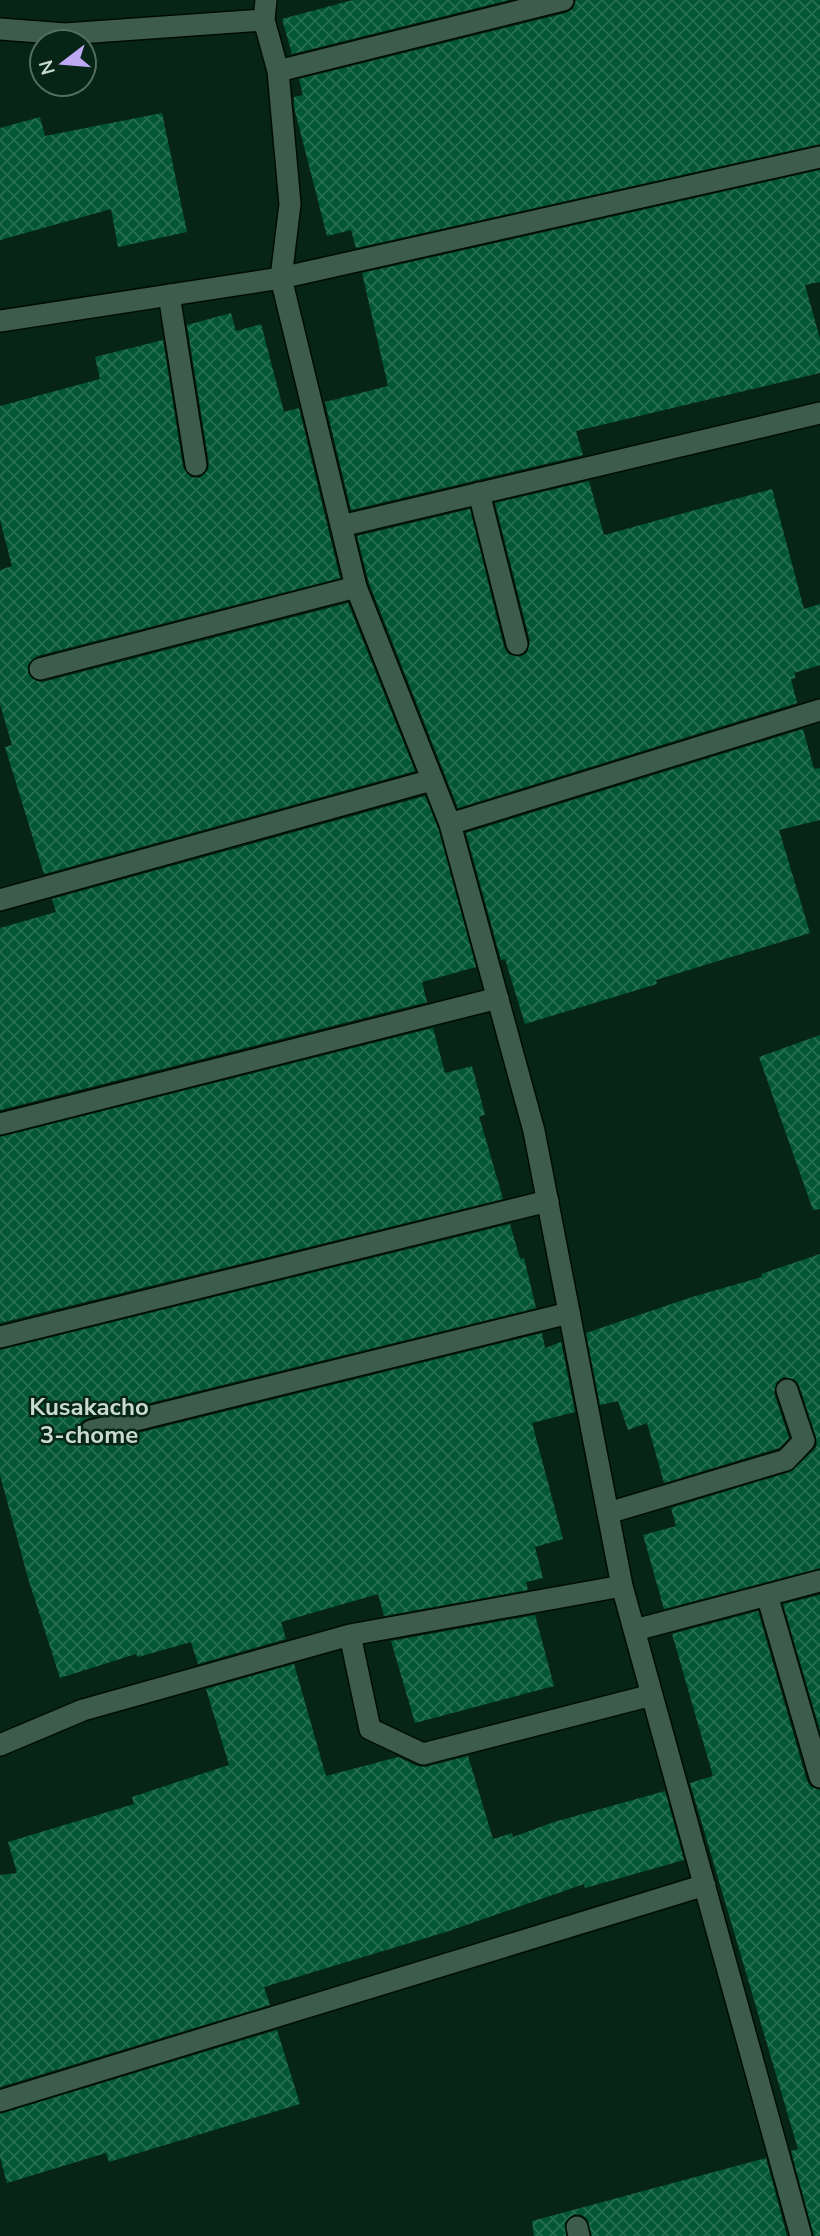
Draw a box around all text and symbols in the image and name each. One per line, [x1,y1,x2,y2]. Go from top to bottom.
north arrow [28,28,98,98]
text: N [33,57,62,78]
district label: Kusakacho 3-chome [29,1391,149,1451]

